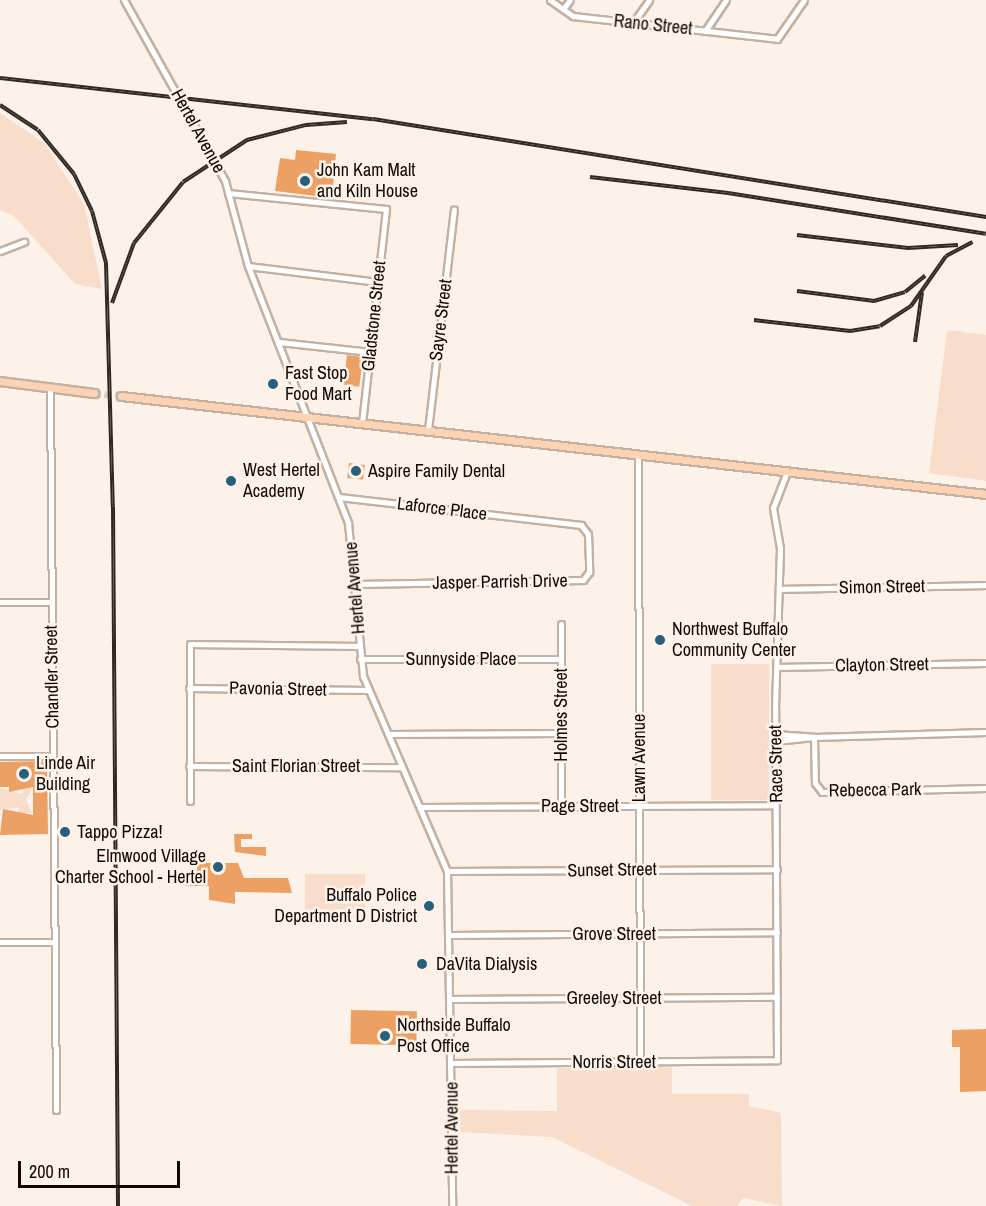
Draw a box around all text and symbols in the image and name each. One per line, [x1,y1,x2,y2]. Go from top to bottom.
street label: Rano Street [613,10,693,40]
street label: Hertel Avenue [166,85,230,177]
place label: John Kam Malt and Kiln House [317,160,418,202]
marker: John Kam Malt and Kiln House [298,174,312,188]
street label: Gladstone Street [357,260,391,372]
street label: Sayre Street [425,278,457,362]
place label: Fast Stop Food Mart [285,363,352,406]
marker: Fast Stop Food Mart [266,377,280,391]
place label: West Hertel Academy [243,460,320,502]
place label: Aspire Family Dental [368,460,505,482]
marker: Aspire Family Dental [349,464,363,478]
marker: West Hertel Academy [224,474,238,488]
street label: Laforce Place [396,493,488,525]
street label: Hertel Avenue [340,541,370,635]
street label: Jasper Parrish Drive [432,570,568,594]
street label: Simon Street [839,575,925,599]
place label: Northwest Buffalo Community Center [672,619,796,662]
street label: Chandler Street [40,625,64,729]
marker: Northwest Buffalo Community Center [653,633,667,647]
street label: Sunnyside Place [406,648,516,670]
street label: Clayton Street [835,653,929,677]
street label: Holmes Street [550,668,572,762]
street label: Pavonia Street [229,677,327,701]
street label: Lawn Avenue [628,713,650,803]
street label: Race Street [765,725,787,803]
place label: Linde Air Building [36,753,96,795]
street label: Saint Florian Street [232,755,360,777]
marker: Linde Air Building [17,767,31,781]
street label: Rebecca Park [828,778,922,802]
street label: Page Street [541,795,619,817]
place label: Tappo Pizza! [77,821,163,843]
marker: Tappo Pizza! [58,825,72,839]
place label: Elmwood Village Charter School - Hertel [55,846,206,888]
street label: Sunset Street [567,858,657,882]
marker: Elmwood Village Charter School - Hertel [211,860,225,874]
place label: Buffalo Police Department D District [274,885,417,928]
marker: Buffalo Police Department D District [422,899,436,913]
street label: Grove Street [572,923,656,945]
place label: DaVita Dialysis [436,953,537,975]
marker: DaVita Dialysis [413,955,431,973]
street label: Greeley Street [566,987,662,1009]
place label: Northside Buffalo Post Office [397,1015,511,1058]
marker: Northside Buffalo Post Office [378,1029,392,1043]
street label: Norris Street [572,1051,656,1073]
street label: Hertel Avenue [441,1081,463,1175]
scale bar [21,1149,183,1187]
text: 200 m [29,1159,70,1184]

